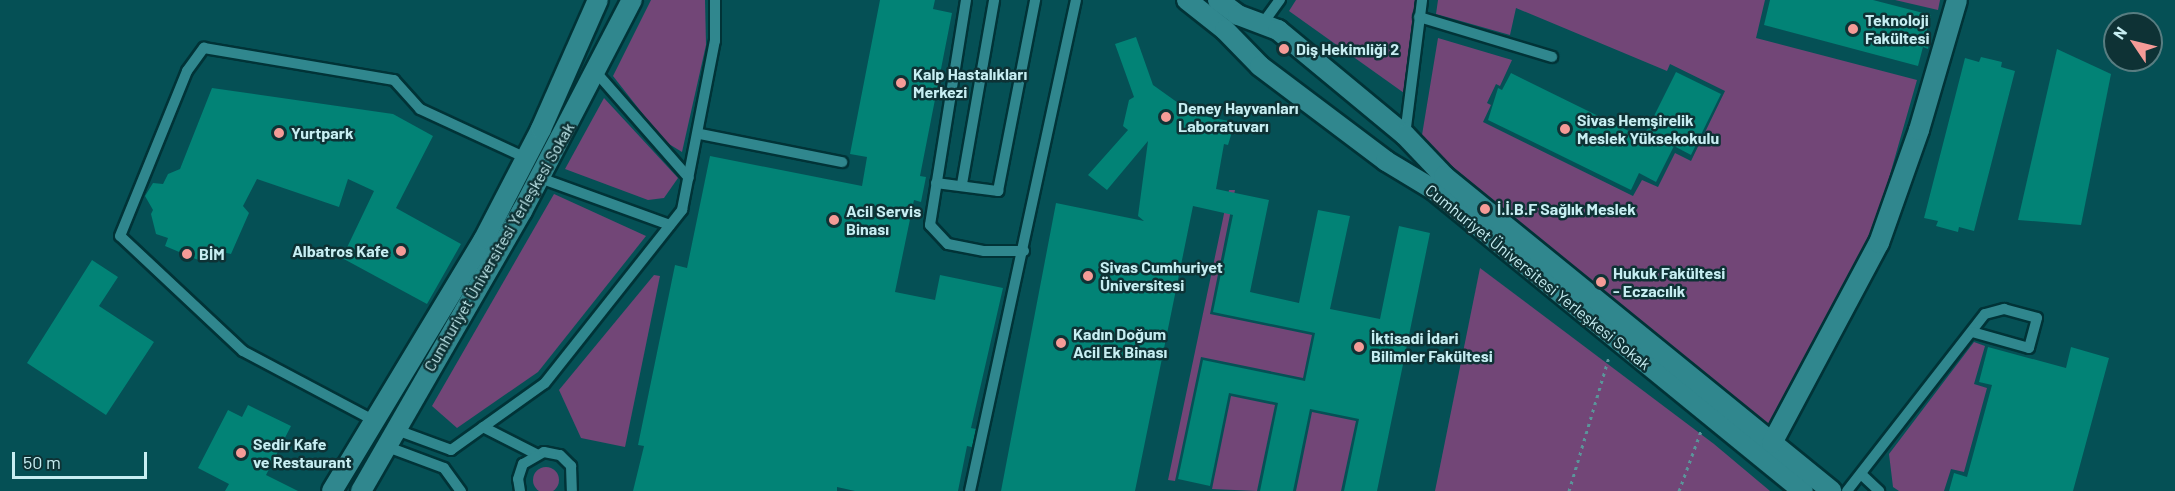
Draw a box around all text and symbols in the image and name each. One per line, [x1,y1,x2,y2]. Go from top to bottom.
place label: Teknoloji Fakültesi [1865,10,1930,48]
north arrow [2103,12,2163,72]
marker: Teknoloji Fakültesi [1846,22,1860,36]
text: N [2109,23,2130,42]
place label: Diş Hekimliği 2 [1296,39,1399,59]
marker: Diş Hekimliği 2 [1277,42,1291,56]
place label: Kalp Hastalıkları Merkezi [913,64,1027,102]
marker: Kalp Hastalıkları Merkezi [894,76,908,90]
place label: Deney Hayvanları Laboratuvarı [1178,98,1299,136]
marker: Deney Hayvanları Laboratuvarı [1159,110,1173,124]
place label: Sivas Hemşirelik Meslek Yüksekokulu [1577,110,1719,148]
street label: Cumhuriyet Üniversitesi Yerleşkesi Sokak [420,119,578,375]
marker: Sivas Hemşirelik Meslek Yüksekokulu [1558,122,1572,136]
place label: Yurtpark [291,123,353,143]
marker: Yurtpark [272,126,286,140]
street label: Cumhuriyet Üniversitesi Yerleşkesi Sokak [1422,180,1654,374]
place label: İ.İ.B.F Sağlık Meslek [1497,199,1636,219]
place label: Acil Servis Binası [846,201,921,239]
marker: İ.İ.B.F Sağlık Meslek [1478,202,1492,216]
marker: Acil Servis Binası [827,213,841,227]
place label: Albatros Kafe [292,241,389,261]
place label: BİM [199,244,225,264]
marker: Albatros Kafe [394,244,408,258]
marker: BİM [180,247,194,261]
place label: Sivas Cumhuriyet Üniversitesi [1100,257,1223,295]
place label: Hukuk Fakültesi - Eczacılık [1613,263,1725,301]
marker: Sivas Cumhuriyet Üniversitesi [1081,269,1095,283]
marker: Hukuk Fakültesi - Eczacılık [1594,275,1608,289]
place label: Kadın Doğum Acil Ek Binası [1073,324,1167,362]
place label: İktisadi İdari Bilimler Fakültesi [1371,328,1493,366]
marker: Kadın Doğum Acil Ek Binası [1054,336,1068,350]
marker: İktisadi İdari Bilimler Fakültesi [1352,340,1366,354]
place label: Sedir Kafe ve Restaurant [253,434,352,472]
scale bar [15,440,150,478]
marker: Sedir Kafe ve Restaurant [234,446,248,460]
text: 50 m [23,451,61,473]

